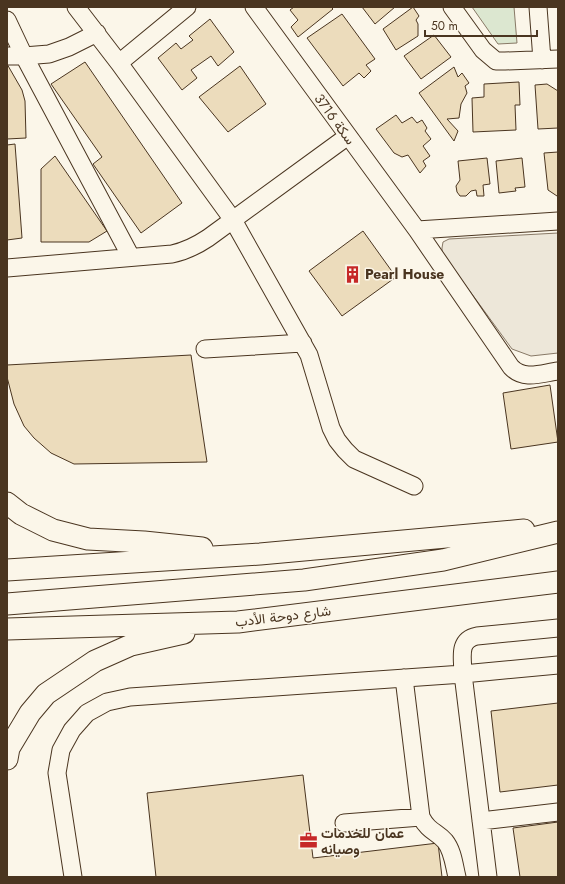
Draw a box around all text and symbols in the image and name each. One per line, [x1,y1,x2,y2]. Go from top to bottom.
scale bar [425,12,537,38]
text: 50 m [431,17,458,35]
street label: سكة 3716 [310,89,360,149]
building icon: Pearl House [342,264,362,284]
place label: Pearl House [365,264,444,284]
street label: شارع دوحة الأدب [234,600,332,633]
place label: عمان للخدمات وصيانه [321,823,404,859]
office icon: عمان للخدمات وصيانه [298,831,318,851]

